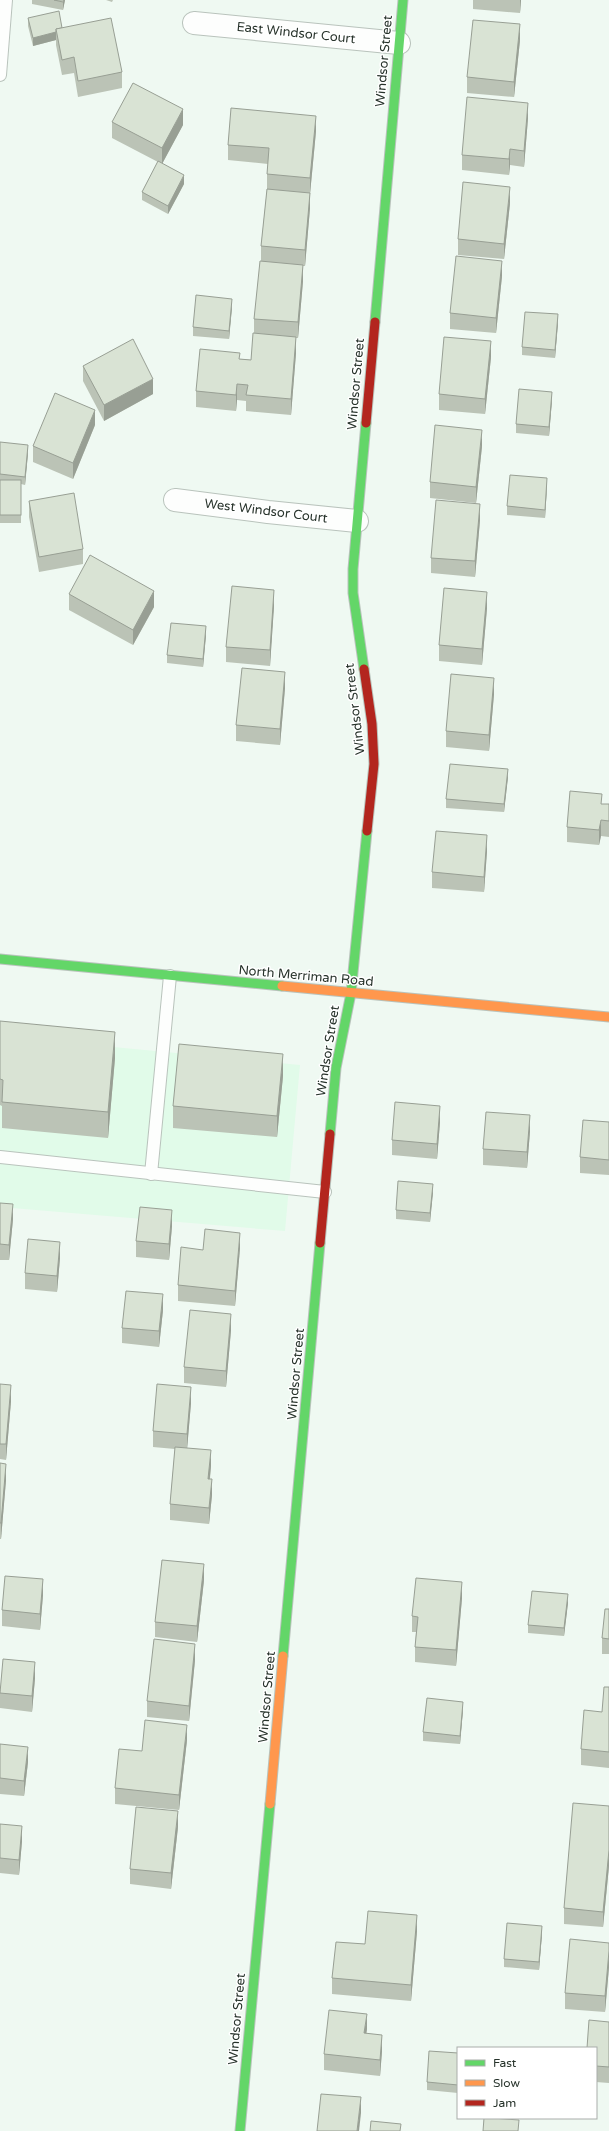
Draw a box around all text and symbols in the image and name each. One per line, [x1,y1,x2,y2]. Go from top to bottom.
street label: Windsor Street [372,14,396,108]
street label: East Windsor Court [236,19,356,47]
street label: Windsor Street [344,337,368,431]
street label: West Windsor Court [204,496,329,526]
street label: Windsor Street [341,662,369,756]
street label: North Merriman Road [238,962,374,990]
street label: Windsor Street [313,1004,343,1098]
street label: Windsor Street [284,1327,308,1421]
street label: Windsor Street [255,1650,279,1744]
street label: Windsor Street [225,1972,249,2066]
legend [457,2047,597,2119]
text: Fast [493,2056,517,2070]
text: Slow [493,2076,520,2090]
text: Jam [493,2096,516,2110]

